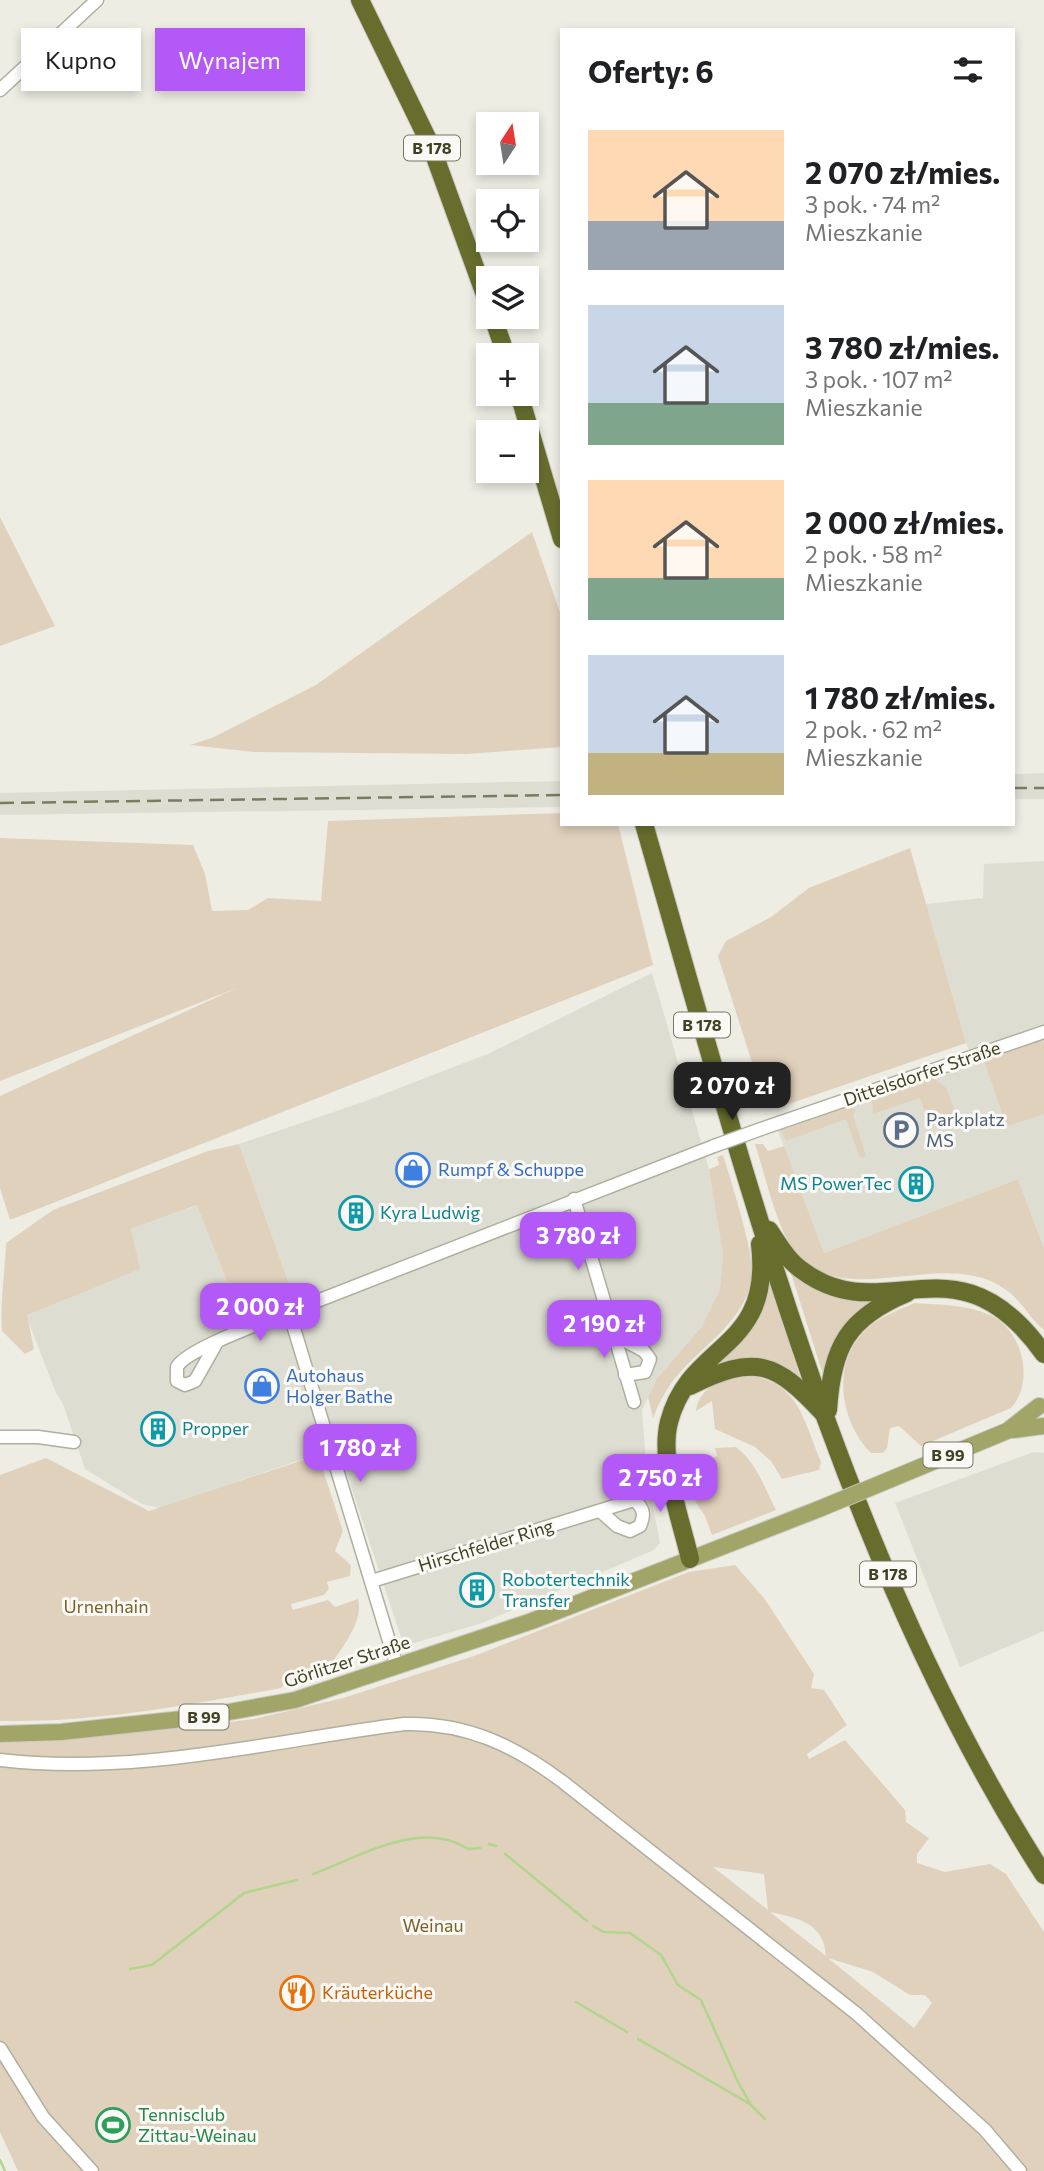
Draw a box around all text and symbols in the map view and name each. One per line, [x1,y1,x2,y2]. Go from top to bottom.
chip: Kupno [21,28,141,91]
chip: Wynajem [155,28,305,91]
icon: filters [949,51,987,89]
text: Oferty: 6 [588,52,714,89]
north arrow [476,112,539,175]
map controls [476,112,539,483]
road number: B 178 [404,136,460,160]
text: 2 070 zł/mies. [805,153,1000,190]
icon: home [644,158,728,242]
button: locate [476,189,539,252]
text: 3 pok. · 74 m² [805,190,940,218]
text: Mieszkanie [805,218,923,246]
button: layers [476,266,539,329]
text: 3 780 zł/mies. [805,328,1000,365]
icon: home [644,333,728,417]
button: + [476,343,539,406]
text: 3 pok. · 107 m² [805,365,953,393]
text: Mieszkanie [805,393,923,421]
button: − [476,420,539,483]
text: 2 000 zł/mies. [805,503,1004,540]
icon: home [644,508,728,592]
text: 2 pok. · 58 m² [805,540,943,568]
text: Mieszkanie [805,568,923,596]
text: 1 780 zł/mies. [805,678,996,715]
icon: home [644,683,728,767]
text: 2 pok. · 62 m² [805,715,942,743]
text: Mieszkanie [805,743,923,771]
road number: B 178 [674,1012,730,1037]
street label: Dittelsdorfer Straße [840,1036,1003,1110]
pin: 2 070 zł [660,1062,804,1122]
text: 2 070 zł [690,1071,774,1099]
place label: Parkplatz MS [926,1108,1005,1151]
parking icon: Parkplatz MS [882,1111,920,1149]
shop icon: Rumpf & Schuppe [394,1151,432,1189]
place label: Rumpf & Schuppe [438,1158,584,1180]
building icon: MS PowerTec [897,1165,935,1203]
place label: MS PowerTec [780,1172,892,1194]
building icon: Kyra Ludwig [337,1194,375,1232]
place label: Kyra Ludwig [380,1201,480,1223]
pin: 3 780 zł [506,1212,650,1272]
text: 3 780 zł [536,1221,620,1249]
pin: 2 000 zł [188,1284,332,1343]
text: 2 000 zł [216,1292,304,1320]
pin: 2 190 zł [532,1300,676,1360]
text: 2 190 zł [563,1309,645,1337]
place label: Autohaus Holger Bathe [286,1364,393,1407]
shop icon: Autohaus Holger Bathe [243,1367,281,1405]
building icon: Propper [139,1410,177,1448]
place label: Propper [182,1417,249,1439]
pin: 1 780 zł [288,1424,432,1484]
text: 1 780 zł [319,1433,401,1461]
road number: B 99 [923,1442,972,1468]
pin: 2 750 zł [588,1454,732,1514]
text: 2 750 zł [618,1463,702,1491]
street label: Hirschfelder Ring [415,1514,556,1576]
road number: B 178 [860,1562,916,1586]
place label: Robotertechnik Transfer [502,1568,630,1611]
building icon: Robotertechnik Transfer [458,1571,496,1609]
park label: Urnenhain [63,1595,149,1617]
street label: Görlitzer Straße [281,1630,413,1692]
road number: B 99 [180,1704,228,1730]
park label: Weinau [402,1914,464,1936]
restaurant icon: Kräuterküche [278,1974,316,2012]
place label: Kräuterküche [322,1981,433,2003]
place label: Tennisclub Zittau-Weinau [138,2103,257,2146]
sports icon: Tennisclub Zittau-Weinau [94,2106,132,2144]

